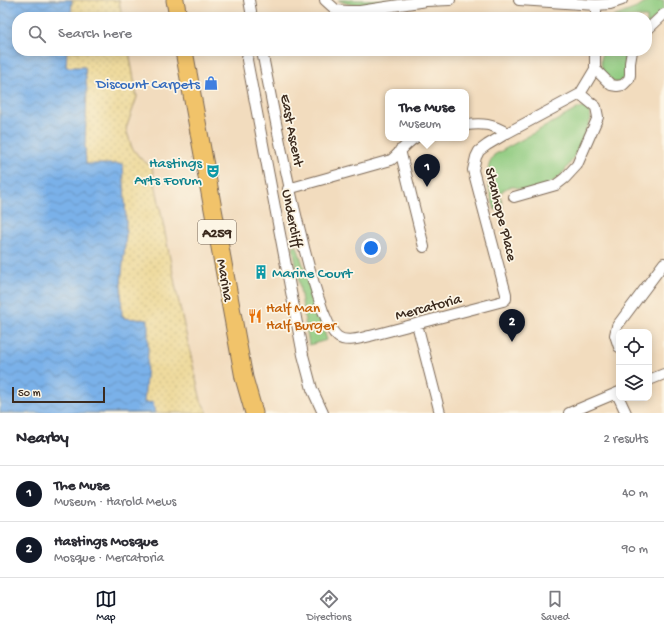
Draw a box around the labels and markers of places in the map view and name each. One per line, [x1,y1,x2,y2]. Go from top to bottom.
shop icon: Discount Carpets [203,75,219,91]
place label: Discount Carpets [95,76,200,94]
pin: 1 [414,154,440,187]
place label: Hastings Arts Forum [134,155,202,190]
theatre icon: Hastings Arts Forum [205,163,221,179]
building icon: Marine Court [253,264,269,280]
place label: Marine Court [272,265,354,283]
place label: Half Man Half Burger [266,300,338,335]
restaurant icon: Half Man Half Burger [247,308,263,324]
pin: 2 [499,309,525,342]

